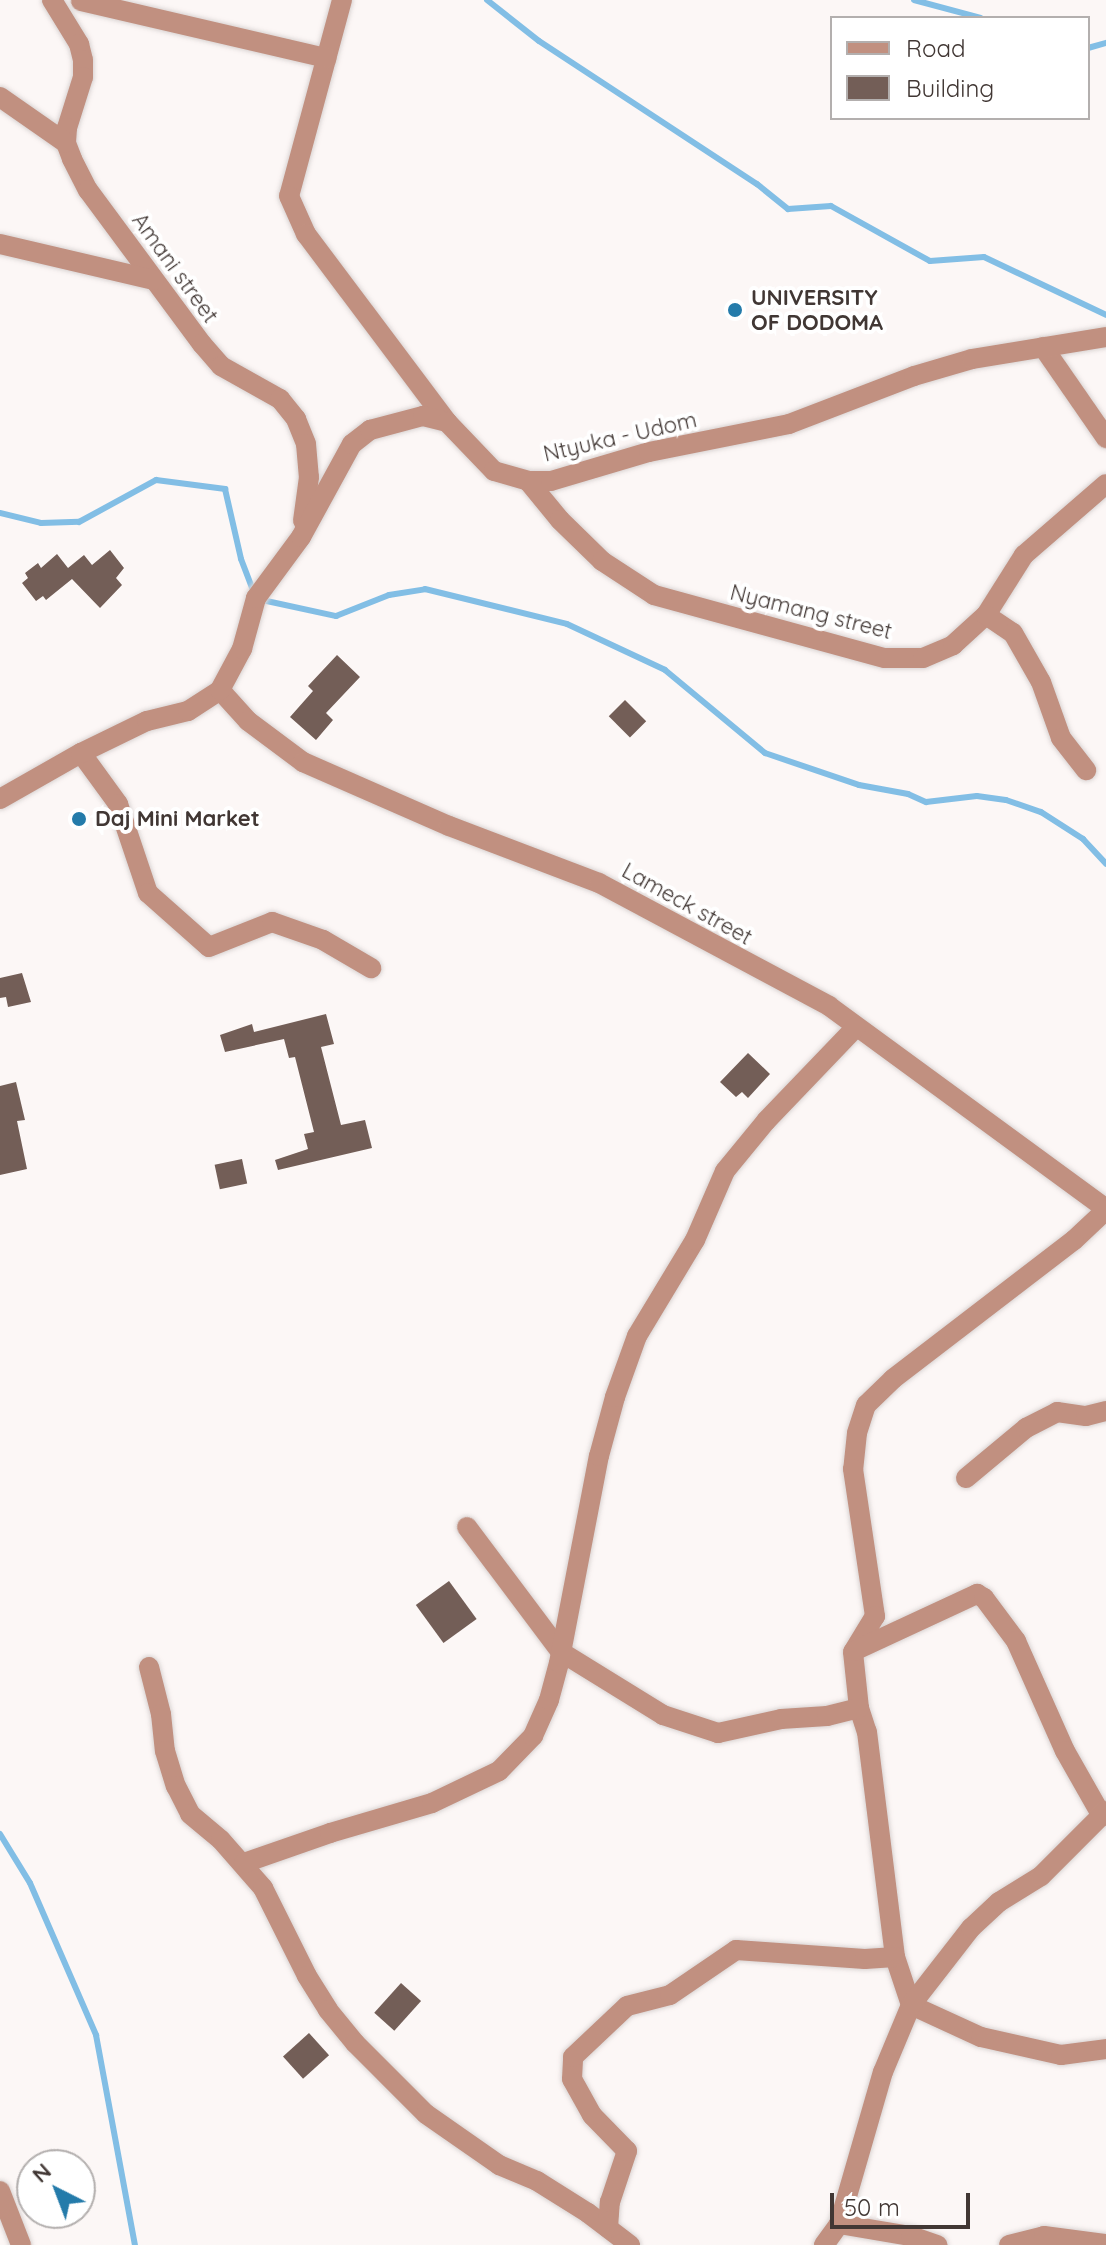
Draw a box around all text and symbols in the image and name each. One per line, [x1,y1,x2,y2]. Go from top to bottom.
legend [830,16,1090,120]
text: Road [906,33,966,63]
text: Building [906,73,994,103]
street label: Amani street [126,208,224,328]
place label: UNIVERSITY OF DODOMA [751,284,883,336]
marker: UNIVERSITY OF DODOMA [726,301,744,319]
street label: Ntyuka - Udom [541,407,699,467]
street label: Nyamang street [727,579,895,645]
place label: Daj Mini Market [95,806,260,832]
marker: Daj Mini Market [70,810,88,828]
street label: Lameck street [617,857,757,951]
north arrow [16,2149,96,2229]
text: N [26,2157,57,2188]
scale bar [834,2177,974,2227]
text: 50 m [844,2192,900,2222]

